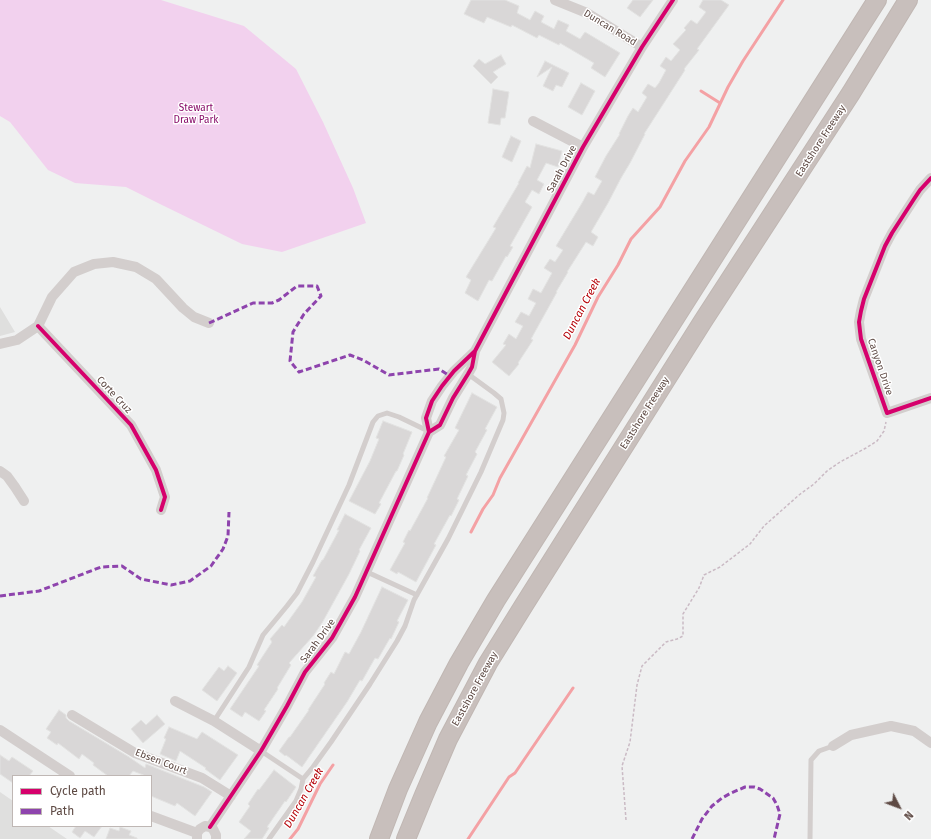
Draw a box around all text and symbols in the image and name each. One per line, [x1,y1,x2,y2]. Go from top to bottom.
street label: Duncan Road [581,7,639,49]
park label: Stewart Draw Park [174,102,218,126]
street label: Eastshore Freeway [793,103,849,179]
street label: Sarah Drive [545,143,579,195]
water label: Duncan Creek [560,276,604,342]
street label: Canyon Drive [865,337,895,397]
street label: Corte Cruz [94,374,134,416]
street label: Eastshore Freeway [618,375,672,451]
street label: Sarah Drive [298,617,338,665]
street label: Eastshore Freeway [450,650,500,728]
street label: Ebsen Court [133,747,189,777]
water label: Duncan Creek [281,766,327,830]
legend [12,775,152,827]
text: Cycle path [50,784,106,798]
north arrow [879,787,919,827]
text: Path [50,804,74,818]
text: N [901,808,916,822]

